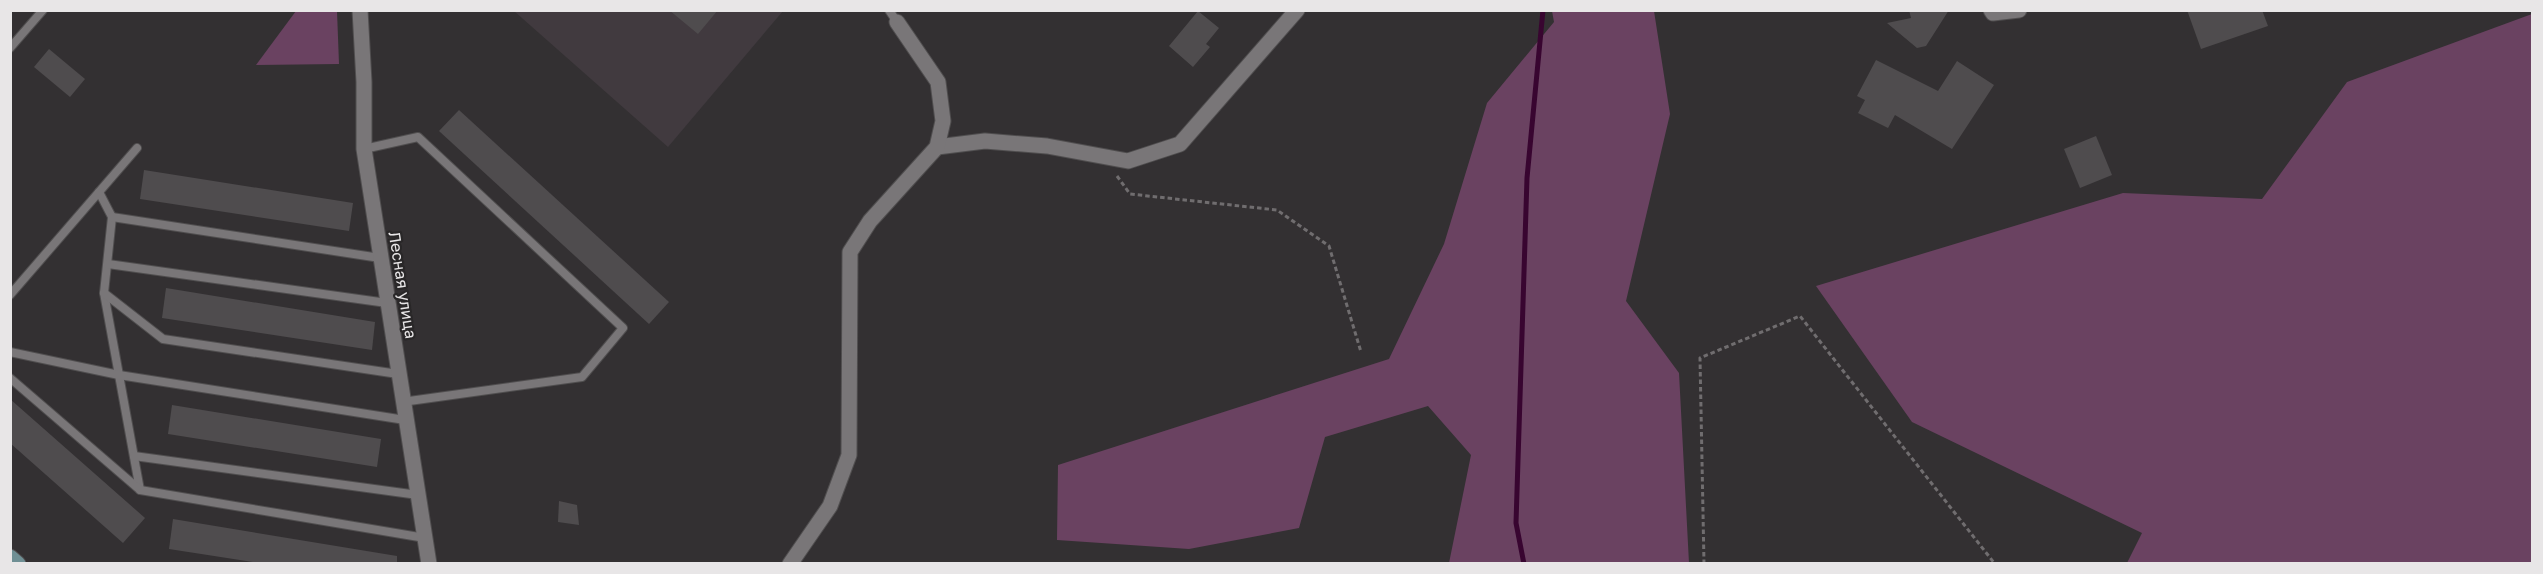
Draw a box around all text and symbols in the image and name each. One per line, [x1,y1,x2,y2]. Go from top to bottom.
street label: Лесная улица [385,230,421,340]

